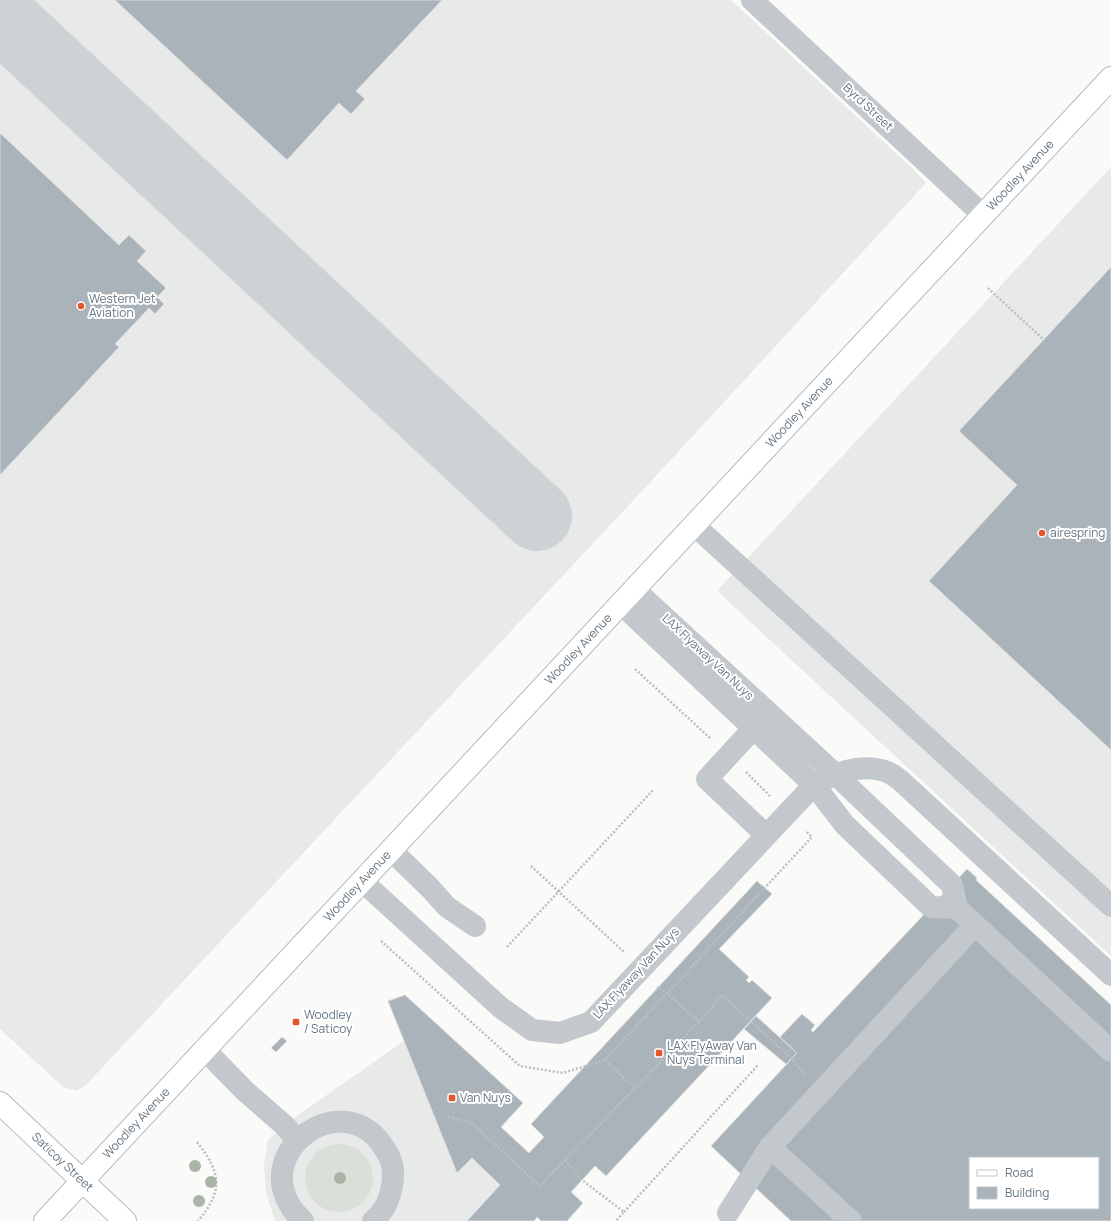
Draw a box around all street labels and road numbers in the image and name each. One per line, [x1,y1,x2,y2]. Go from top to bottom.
street label: Byrd Street [840,79,897,134]
street label: Woodley Avenue [983,136,1057,214]
street label: Woodley Avenue [762,373,836,451]
street label: Woodley Avenue [541,610,615,688]
street label: LAX Flyaway Van Nuys [659,610,758,704]
street label: Woodley Avenue [320,846,394,925]
street label: LAX Flyaway Van Nuys [589,923,683,1022]
street label: Woodley Avenue [99,1083,173,1162]
street label: Saticoy Street [28,1128,98,1195]

